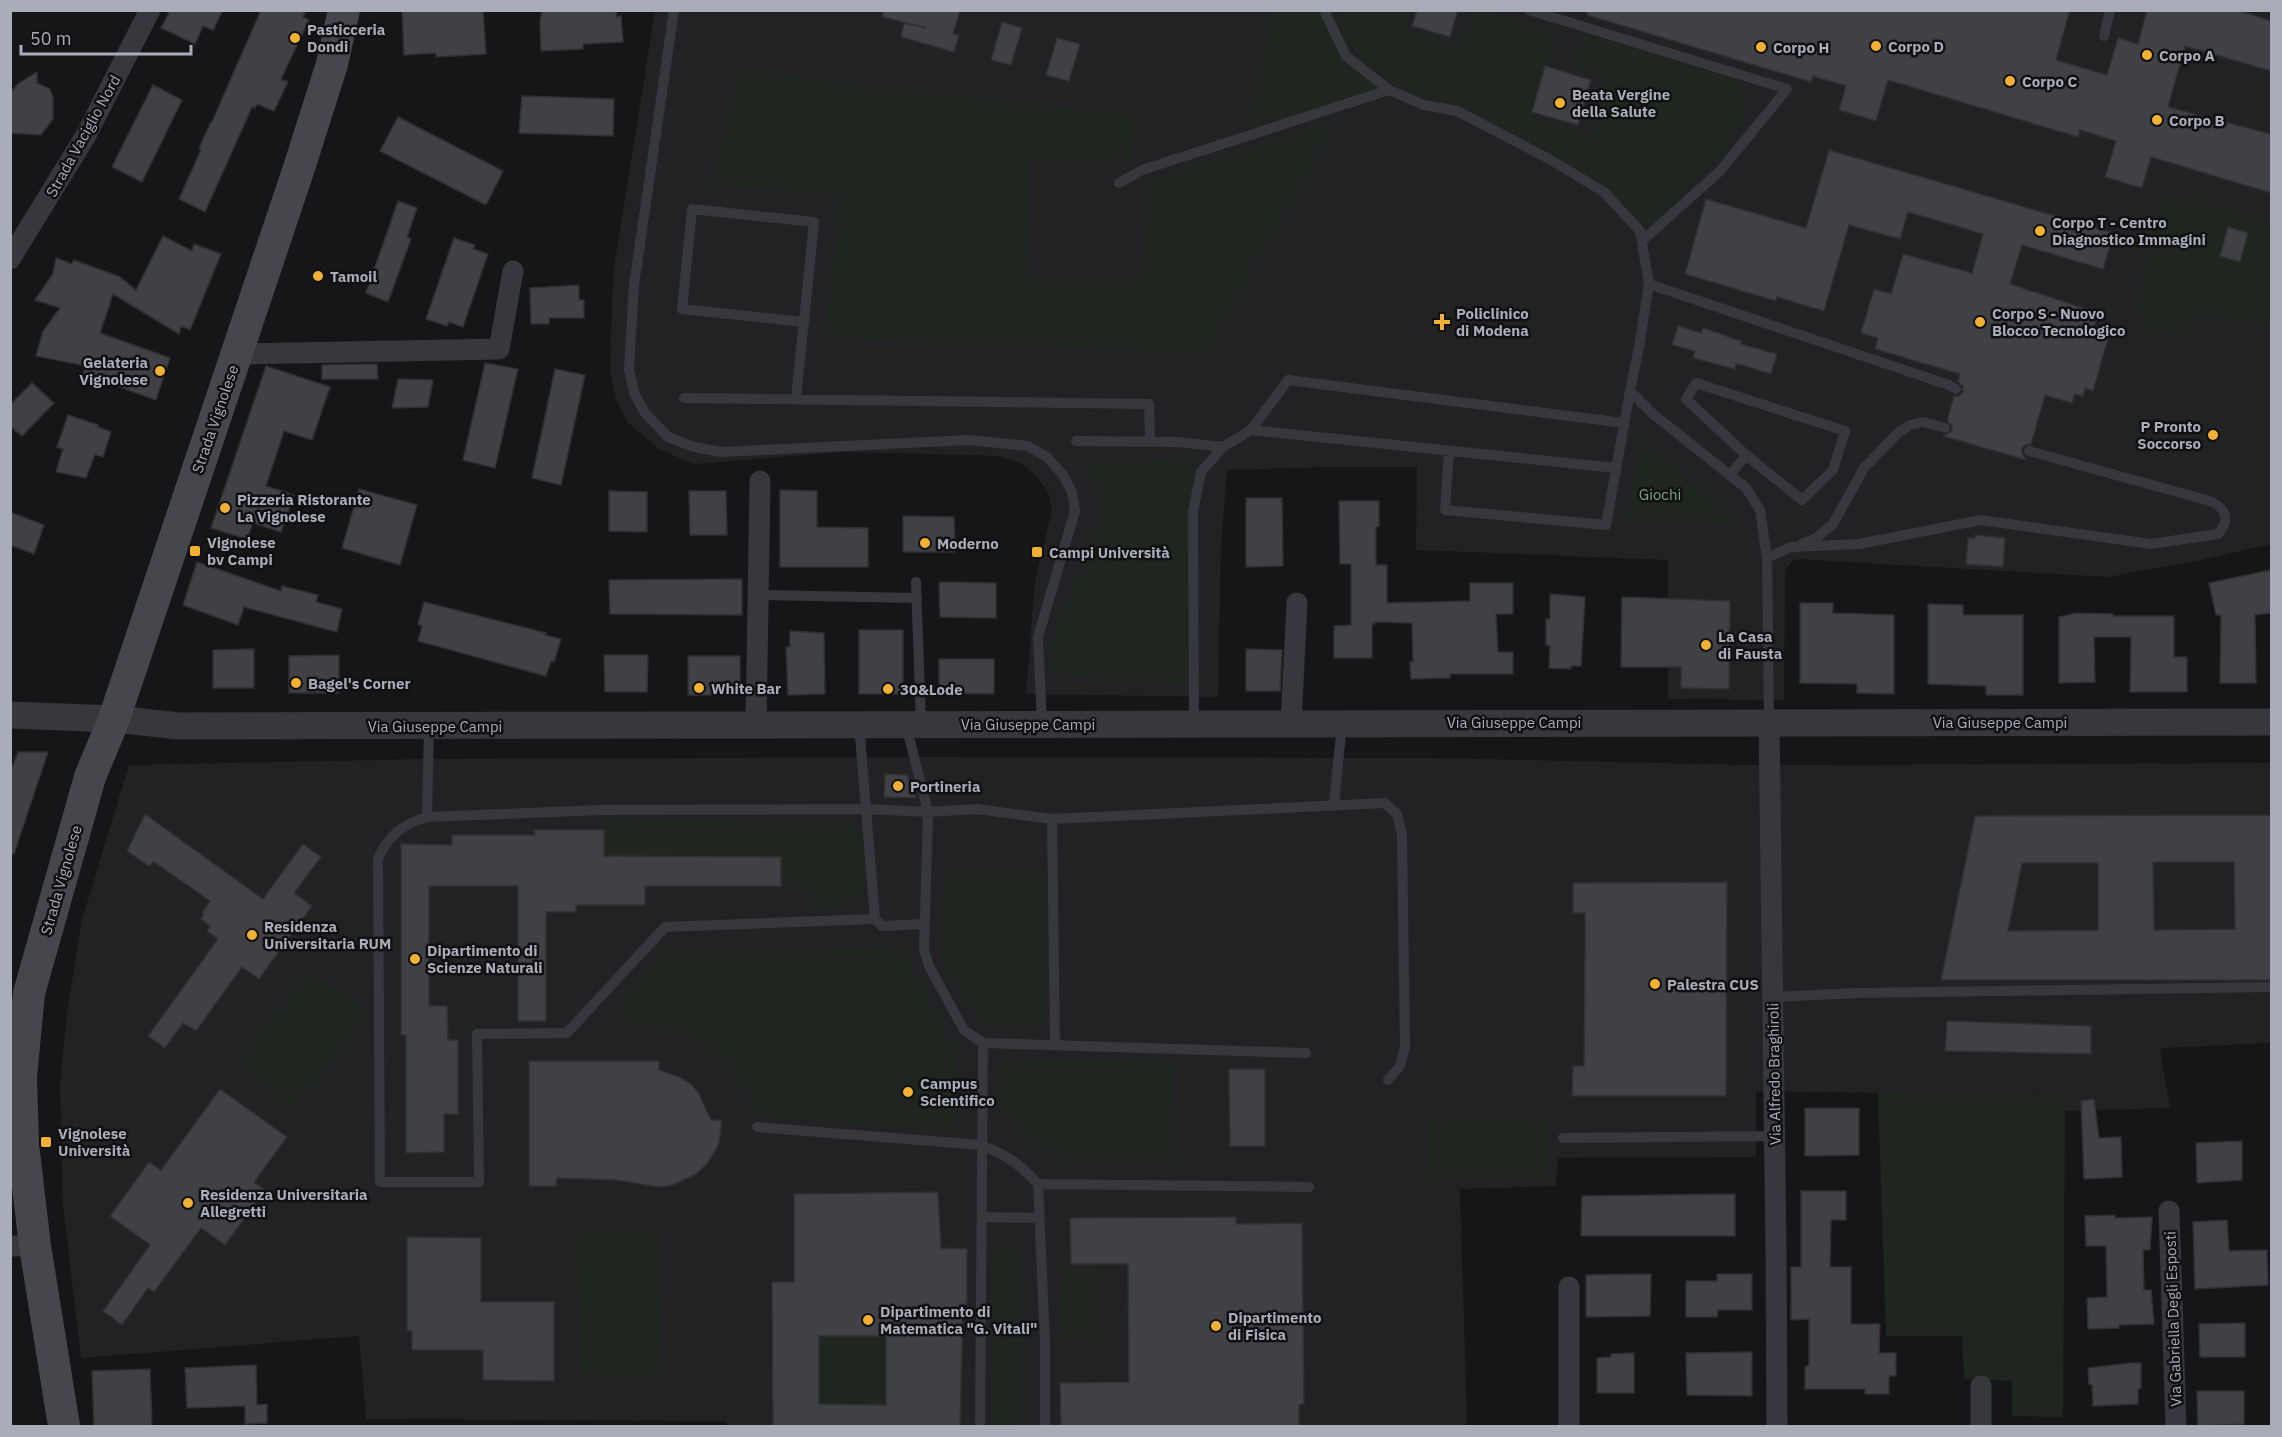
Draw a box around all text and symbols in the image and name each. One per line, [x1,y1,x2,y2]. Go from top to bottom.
scale bar [21,18,190,56]
place label: Pasticceria Dondi [307,20,386,56]
text: 50 m [30,27,72,50]
marker: Pasticceria Dondi [288,31,302,45]
place label: Corpo D [1888,37,1944,56]
place label: Corpo H [1773,38,1829,57]
marker: Corpo D [1869,39,1883,53]
marker: Corpo H [1754,40,1768,54]
place label: Corpo A [2159,46,2215,65]
marker: Corpo A [2140,48,2154,62]
street label: Strada Vaciglio Nord [42,72,124,200]
place label: Corpo C [2022,72,2077,91]
marker: Corpo C [2003,74,2017,88]
place label: Beata Vergine della Salute [1572,85,1670,121]
marker: Beata Vergine della Salute [1553,96,1567,110]
place label: Corpo B [2169,111,2224,130]
marker: Corpo B [2150,113,2164,127]
place label: Corpo T - Centro Diagnostico Immagini [2052,213,2206,249]
marker: Corpo T - Centro Diagnostico Immagini [2033,224,2047,238]
place label: Tamoil [330,267,377,286]
marker: Tamoil [311,269,325,283]
place label: Policlinico di Modena [1456,304,1529,340]
place label: Corpo S - Nuovo Blocco Tecnologico [1992,304,2125,340]
marker: Policlinico di Modena [1433,313,1451,331]
marker: Corpo S - Nuovo Blocco Tecnologico [1973,315,1987,329]
place label: Gelateria Vignolese [79,353,148,389]
street label: Strada Vignolese [188,362,242,476]
marker: Gelateria Vignolese [153,364,167,378]
place label: P Pronto Soccorso [2137,417,2201,453]
marker: P Pronto Soccorso [2206,428,2220,442]
park label: Giochi [1639,485,1681,504]
place label: Pizzeria Ristorante La Vignolese [237,490,371,526]
marker: Pizzeria Ristorante La Vignolese [218,501,232,515]
place label: Vignolese bv Campi [207,533,276,569]
place label: Moderno [937,534,999,553]
marker: Moderno [918,536,932,550]
place label: Campi Università [1049,543,1170,562]
marker: Vignolese bv Campi [188,544,202,558]
marker: Campi Università [1030,545,1044,559]
place label: La Casa di Fausta [1718,627,1783,663]
marker: La Casa di Fausta [1699,638,1713,652]
place label: Bagel's Corner [308,674,411,693]
marker: Bagel's Corner [289,676,303,690]
place label: White Bar [711,679,781,698]
place label: 30&Lode [900,680,963,699]
marker: White Bar [692,681,706,695]
marker: 30&Lode [881,682,895,696]
street label: Via Giuseppe Campi [1447,713,1581,732]
street label: Via Giuseppe Campi [1933,713,2067,732]
street label: Via Giuseppe Campi [961,715,1095,734]
street label: Via Giuseppe Campi [368,717,502,736]
place label: Portineria [910,777,981,796]
marker: Portineria [891,779,905,793]
street label: Strada Vignolese [36,823,86,937]
place label: Residenza Universitaria RUM [264,917,391,953]
marker: Residenza Universitaria RUM [245,928,259,942]
place label: Dipartimento di Scienze Naturali [427,941,543,977]
marker: Dipartimento di Scienze Naturali [408,952,422,966]
place label: Palestra CUS [1667,975,1759,994]
marker: Palestra CUS [1648,977,1662,991]
street label: Via Alfredo Braghiroli [1763,1003,1785,1145]
place label: Campus Scientifico [920,1074,995,1110]
marker: Campus Scientifico [901,1085,915,1099]
place label: Vignolese Università [58,1124,131,1160]
marker: Vignolese Università [39,1135,53,1149]
place label: Residenza Universitaria Allegretti [200,1185,368,1221]
marker: Residenza Universitaria Allegretti [181,1196,195,1210]
street label: Via Gabriella Degli Esposti [2160,1231,2186,1407]
place label: Dipartimento di Matematica "G. Vitali" [880,1302,1037,1338]
place label: Dipartimento di Fisica [1228,1308,1321,1344]
marker: Dipartimento di Matematica "G. Vitali" [861,1313,875,1327]
marker: Dipartimento di Fisica [1209,1319,1223,1333]

